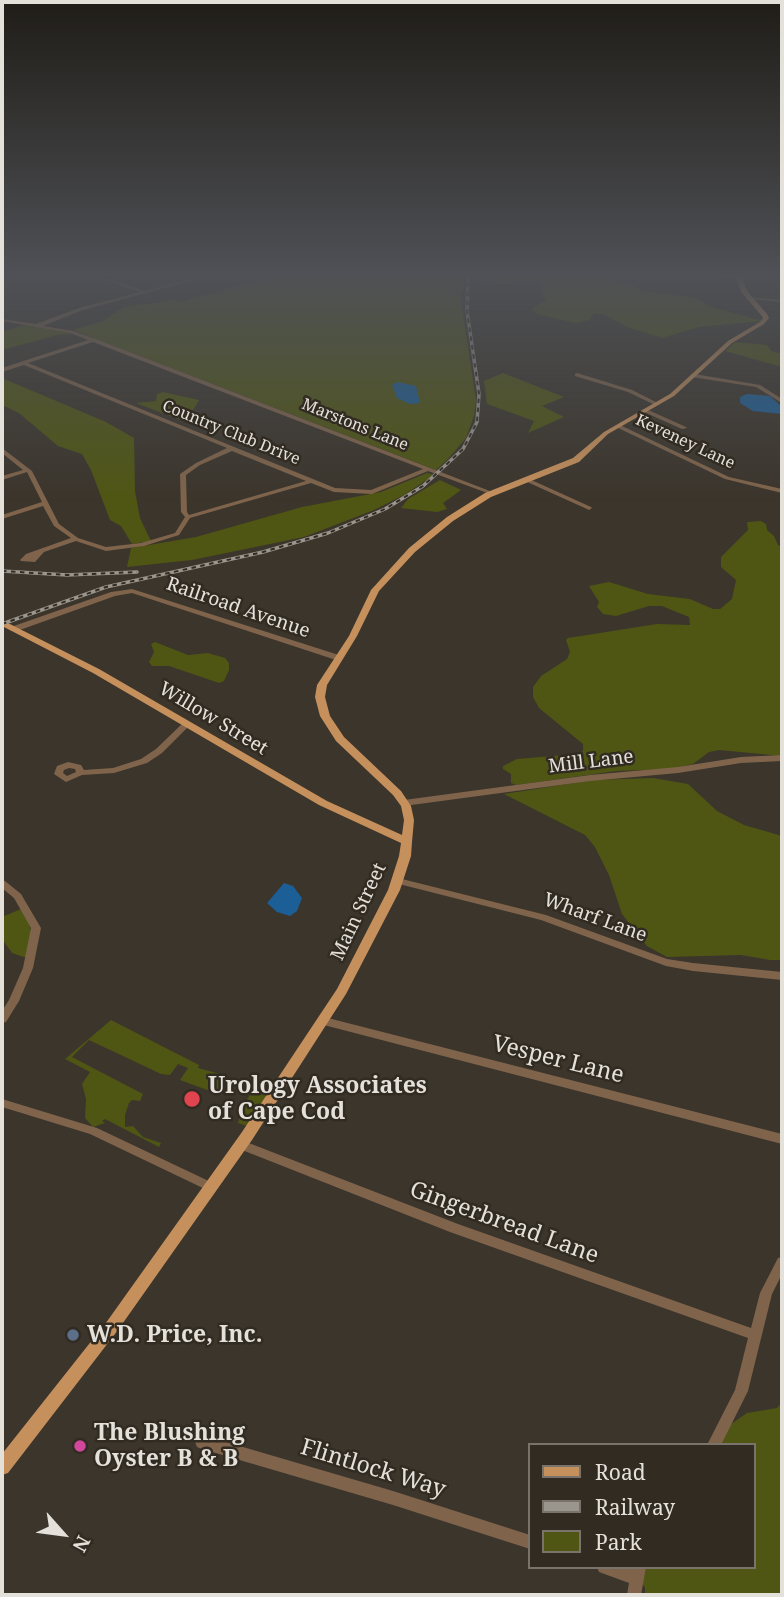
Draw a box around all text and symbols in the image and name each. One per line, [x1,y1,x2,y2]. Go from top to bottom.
street label: Marstons Lane [299,395,411,455]
street label: Country Club Drive [159,397,303,469]
street label: Keveney Lane [632,411,738,473]
street label: Railroad Avenue [163,573,313,643]
street label: Willow Street [154,678,272,760]
street label: Mill Lane [547,745,635,779]
street label: Main Street [327,860,391,964]
street label: Wharf Lane [540,889,650,947]
street label: Vesper Lane [489,1030,627,1090]
place label: Urology Associates of Cape Cod [208,1072,427,1126]
marker: Urology Associates of Cape Cod [182,1089,202,1109]
street label: Gingerbread Lane [406,1176,602,1270]
place label: W.D. Price, Inc. [87,1321,262,1349]
marker: W.D. Price, Inc. [65,1327,81,1343]
place label: The Blushing Oyster B & B [94,1419,245,1473]
street label: Flintlock Way [297,1434,449,1504]
marker: The Blushing Oyster B & B [72,1438,88,1454]
legend [528,1443,756,1569]
text: Road [595,1458,646,1486]
text: Railway [595,1493,675,1521]
north arrow [28,1499,98,1569]
text: Park [595,1528,642,1556]
text: N [67,1531,97,1557]

